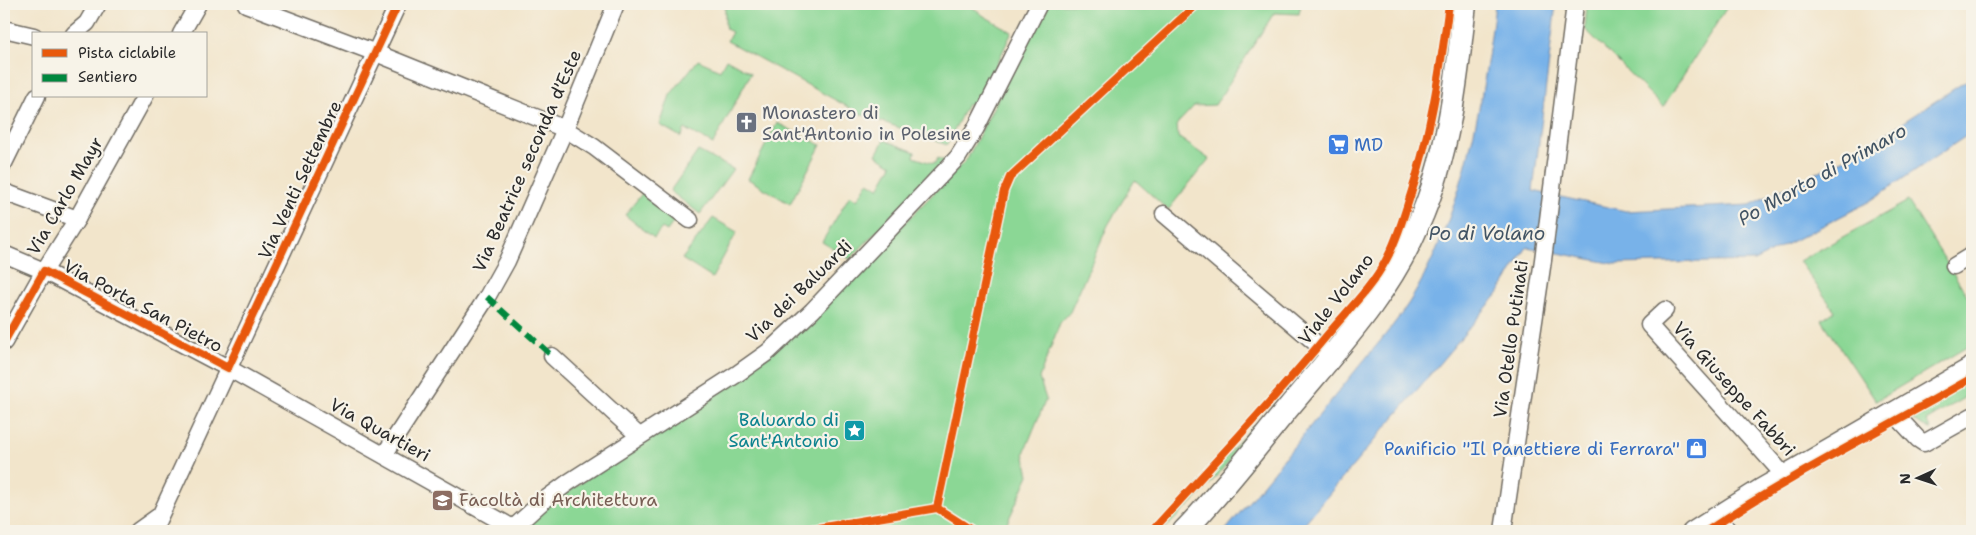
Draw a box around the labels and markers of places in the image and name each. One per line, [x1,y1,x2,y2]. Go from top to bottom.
place label: Monastero di Sant'Antonio in Polesine [762,101,971,146]
church icon: Monastero di Sant'Antonio in Polesine [734,111,758,135]
supermarket icon: MD [1326,133,1350,157]
place label: MD [1354,133,1383,157]
place label: Baluardo di Sant'Antonio [728,408,839,453]
place icon: Baluardo di Sant'Antonio [843,418,867,442]
place label: Panificio "Il Panettiere di Ferrara" [1384,437,1680,461]
shop icon: Panificio "Il Panettiere di Ferrara" [1684,437,1708,461]
school or university icon: Facoltà di Architettura [431,488,455,512]
place label: Facoltà di Architettura [459,488,657,512]

